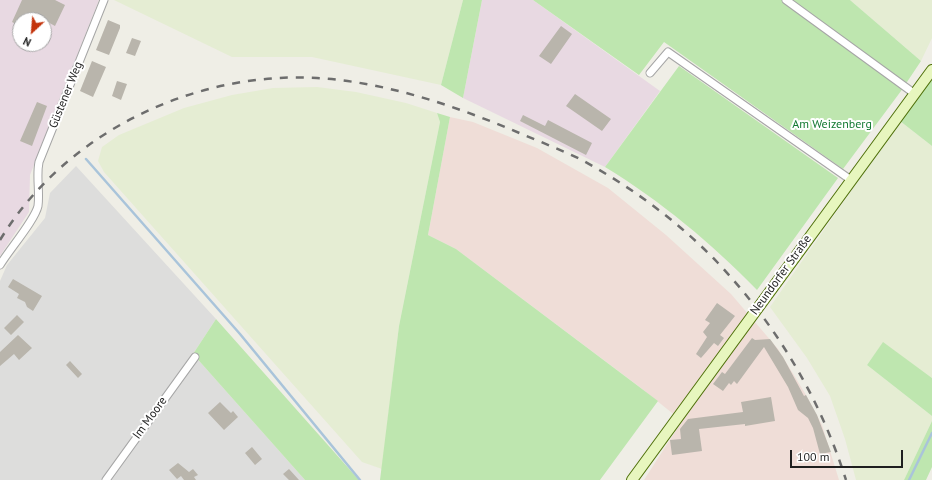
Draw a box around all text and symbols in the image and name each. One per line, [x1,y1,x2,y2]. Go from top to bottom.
north arrow [12,12,52,52]
text: N [21,34,34,50]
street label: Güstener Weg [46,60,86,130]
park label: Am Weizenberg [792,118,872,132]
street label: Neundorfer Straße [747,232,815,318]
street label: Im Moore [130,394,170,442]
scale bar [792,442,905,468]
text: 100 m [797,449,830,464]

